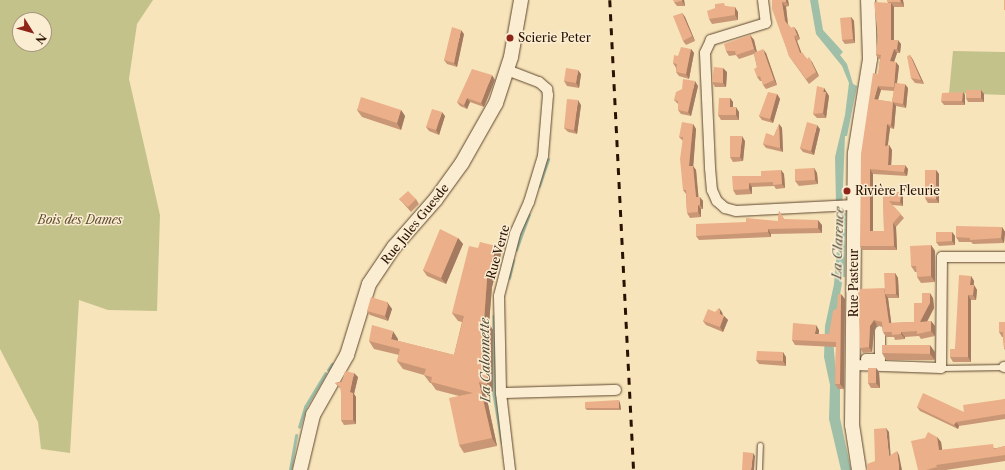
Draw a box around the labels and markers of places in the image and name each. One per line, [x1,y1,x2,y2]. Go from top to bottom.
place label: Scierie Peter [518,31,591,45]
marker: Scierie Peter [505,33,515,43]
place label: Rivière Fleurie [855,184,940,198]
marker: Rivière Fleurie [842,186,852,196]

